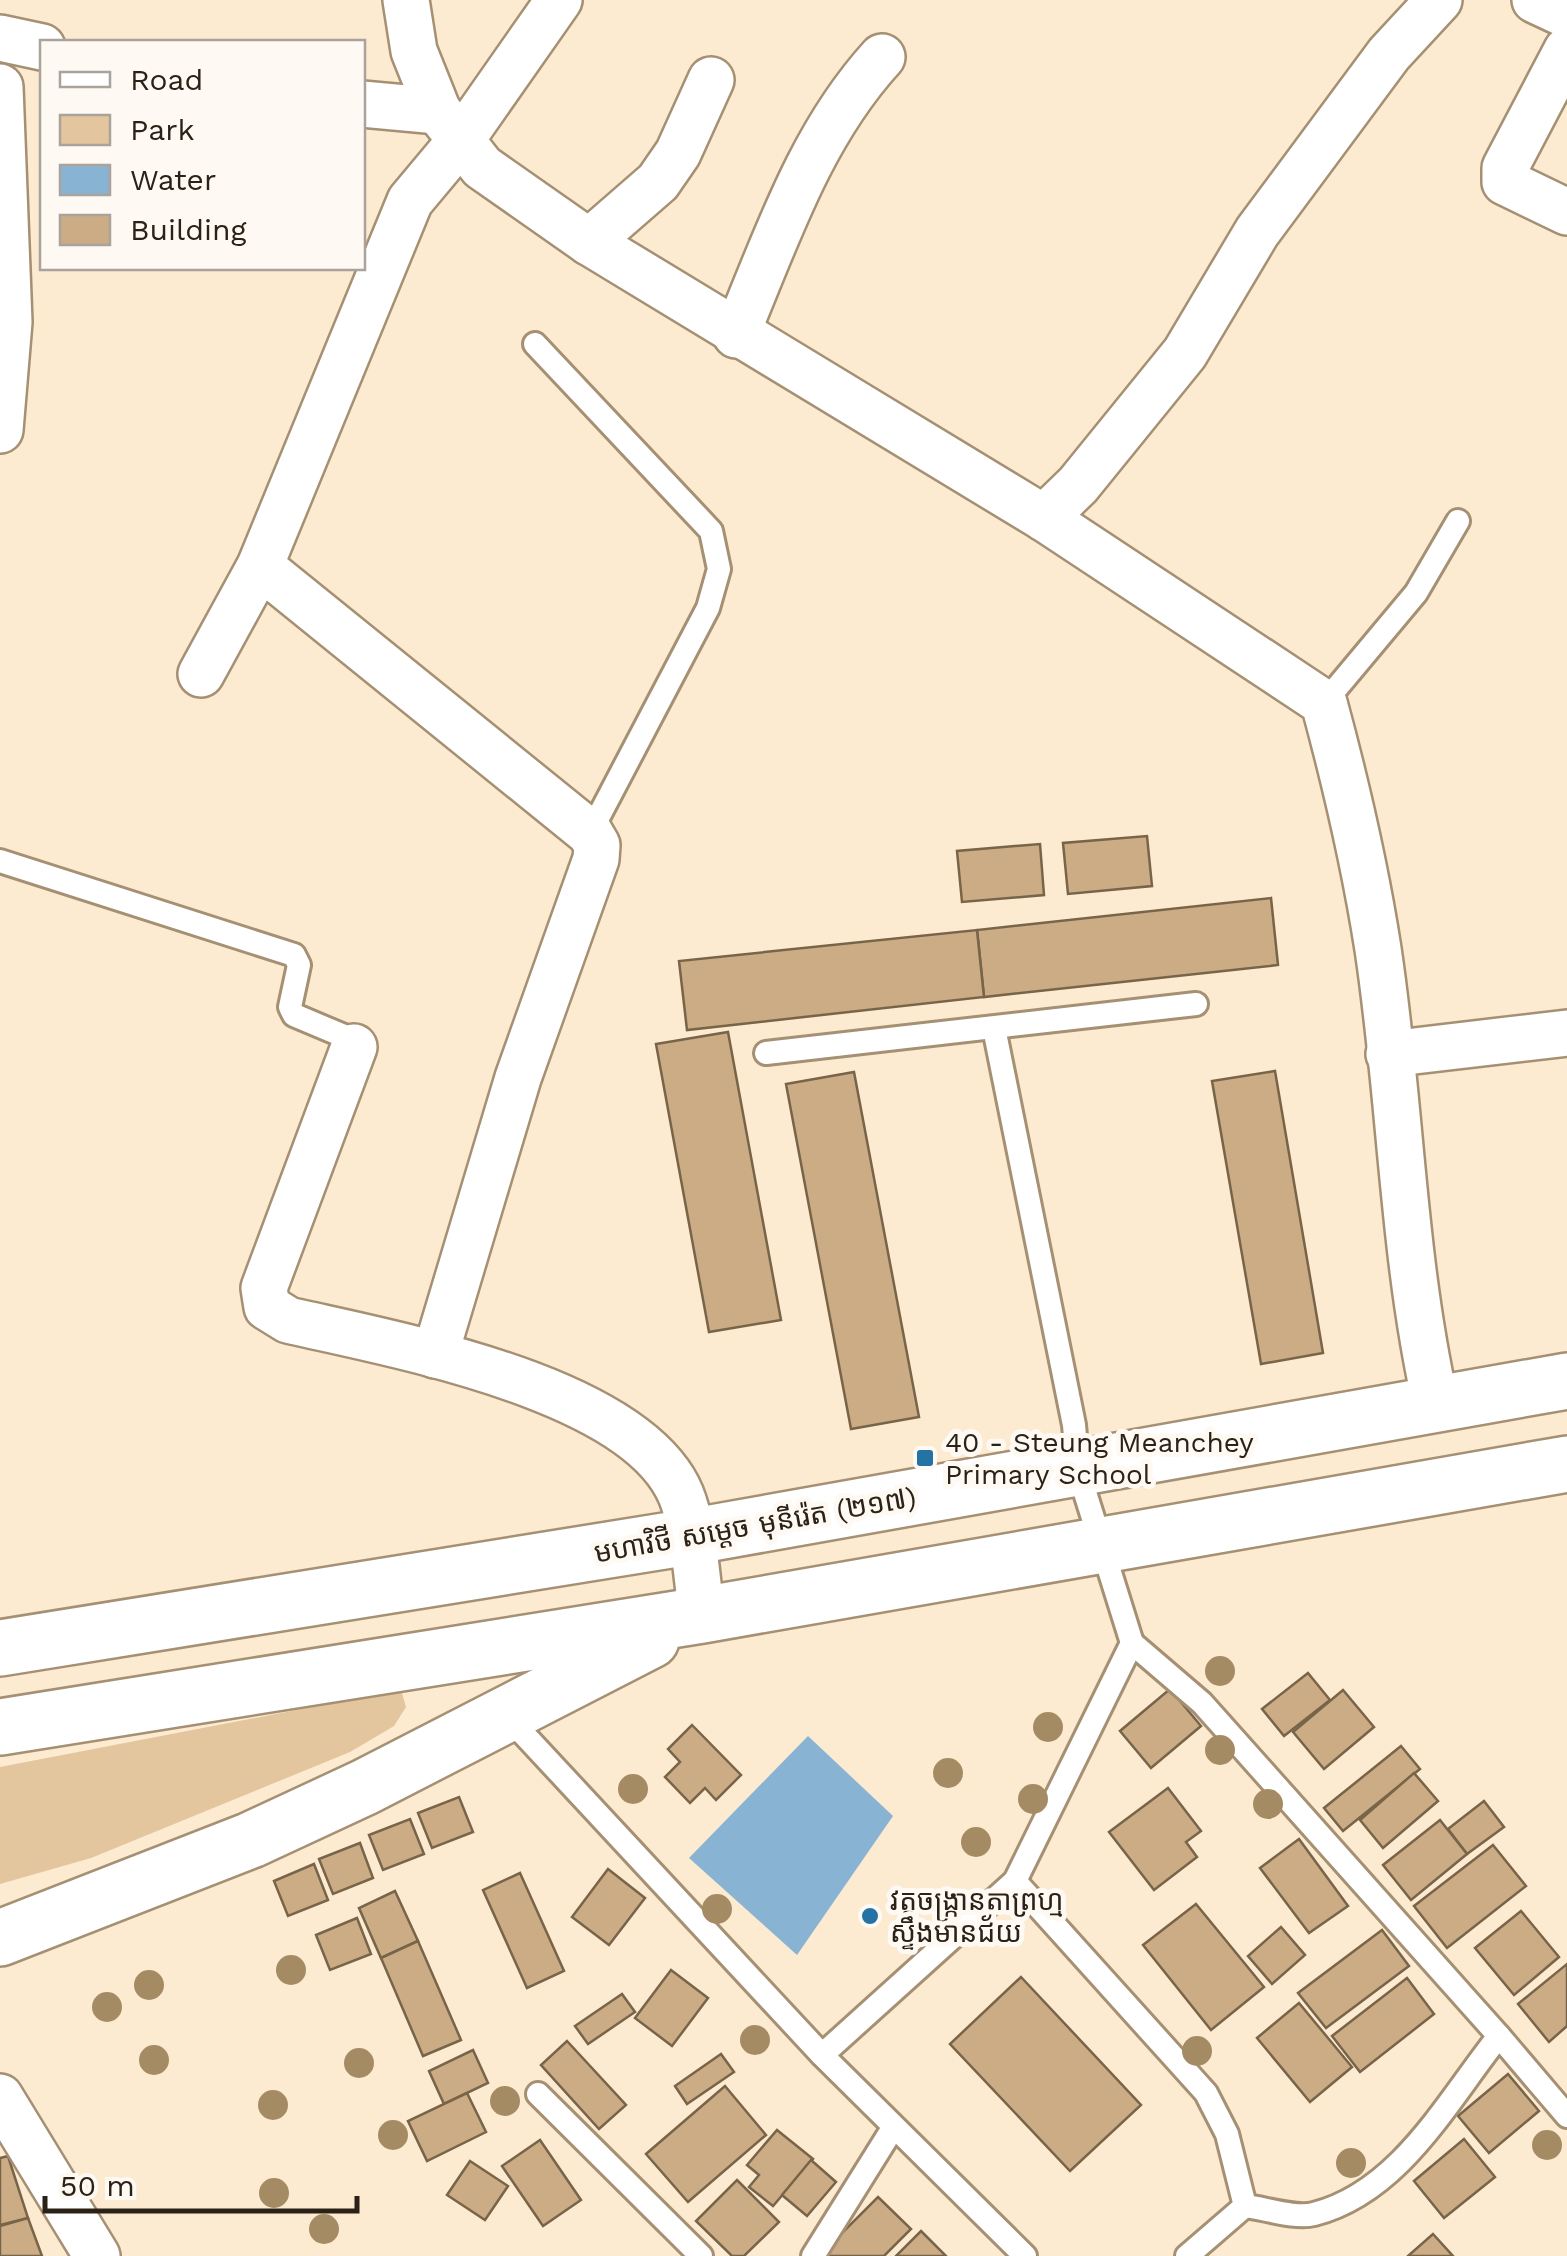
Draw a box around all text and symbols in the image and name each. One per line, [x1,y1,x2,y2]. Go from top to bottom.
legend [40,40,365,270]
text: Road [130,62,203,97]
text: Park [130,112,195,147]
text: Water [130,162,216,197]
text: Building [130,212,247,247]
place label: 40 - Steung Meanchey Primary School [945,1426,1254,1491]
marker: 40 - Steung Meanchey Primary School [914,1447,936,1469]
street label: មហាវិថី សម្តេច មុនីរ៉េត (២១៧) [591,1479,919,1571]
place label: វត្តចង្ក្រានតាព្រហ្ម ស្ទឹងមានជ័យ [890,1884,1063,1949]
marker: វត្តចង្ក្រានតាព្រហ្ម ស្ទឹងមានជ័យ [859,1905,881,1927]
scale bar [45,2151,358,2213]
text: 50 m [60,2168,135,2203]

